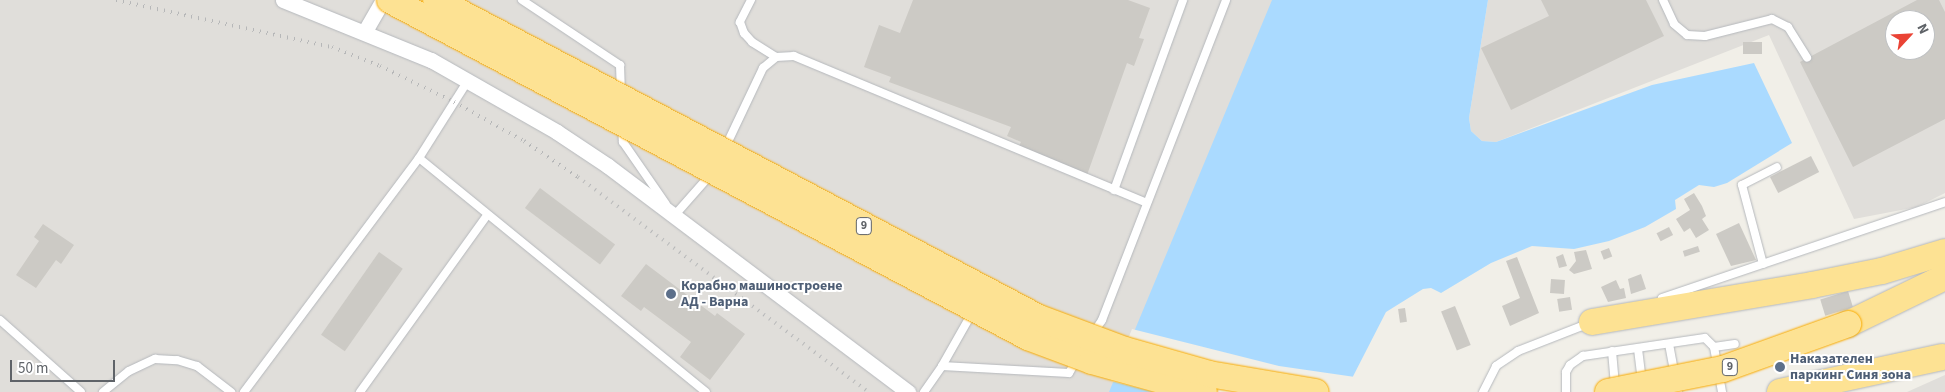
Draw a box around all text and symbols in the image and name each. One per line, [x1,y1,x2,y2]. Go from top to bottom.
north arrow [1885,10,1935,60]
text: N [1912,21,1934,38]
road number: 9 [855,217,873,236]
place label: Корабно машиностроене АД - Варна [681,278,843,310]
marker: Корабно машиностроене АД - Варна [665,288,677,300]
scale bar [12,350,118,382]
place label: Наказателен паркинг Синя зона [1790,351,1911,384]
text: 50 m [18,358,48,379]
road number: 9 [1721,358,1739,377]
marker: Наказателен паркинг Синя зона [1774,361,1786,373]

